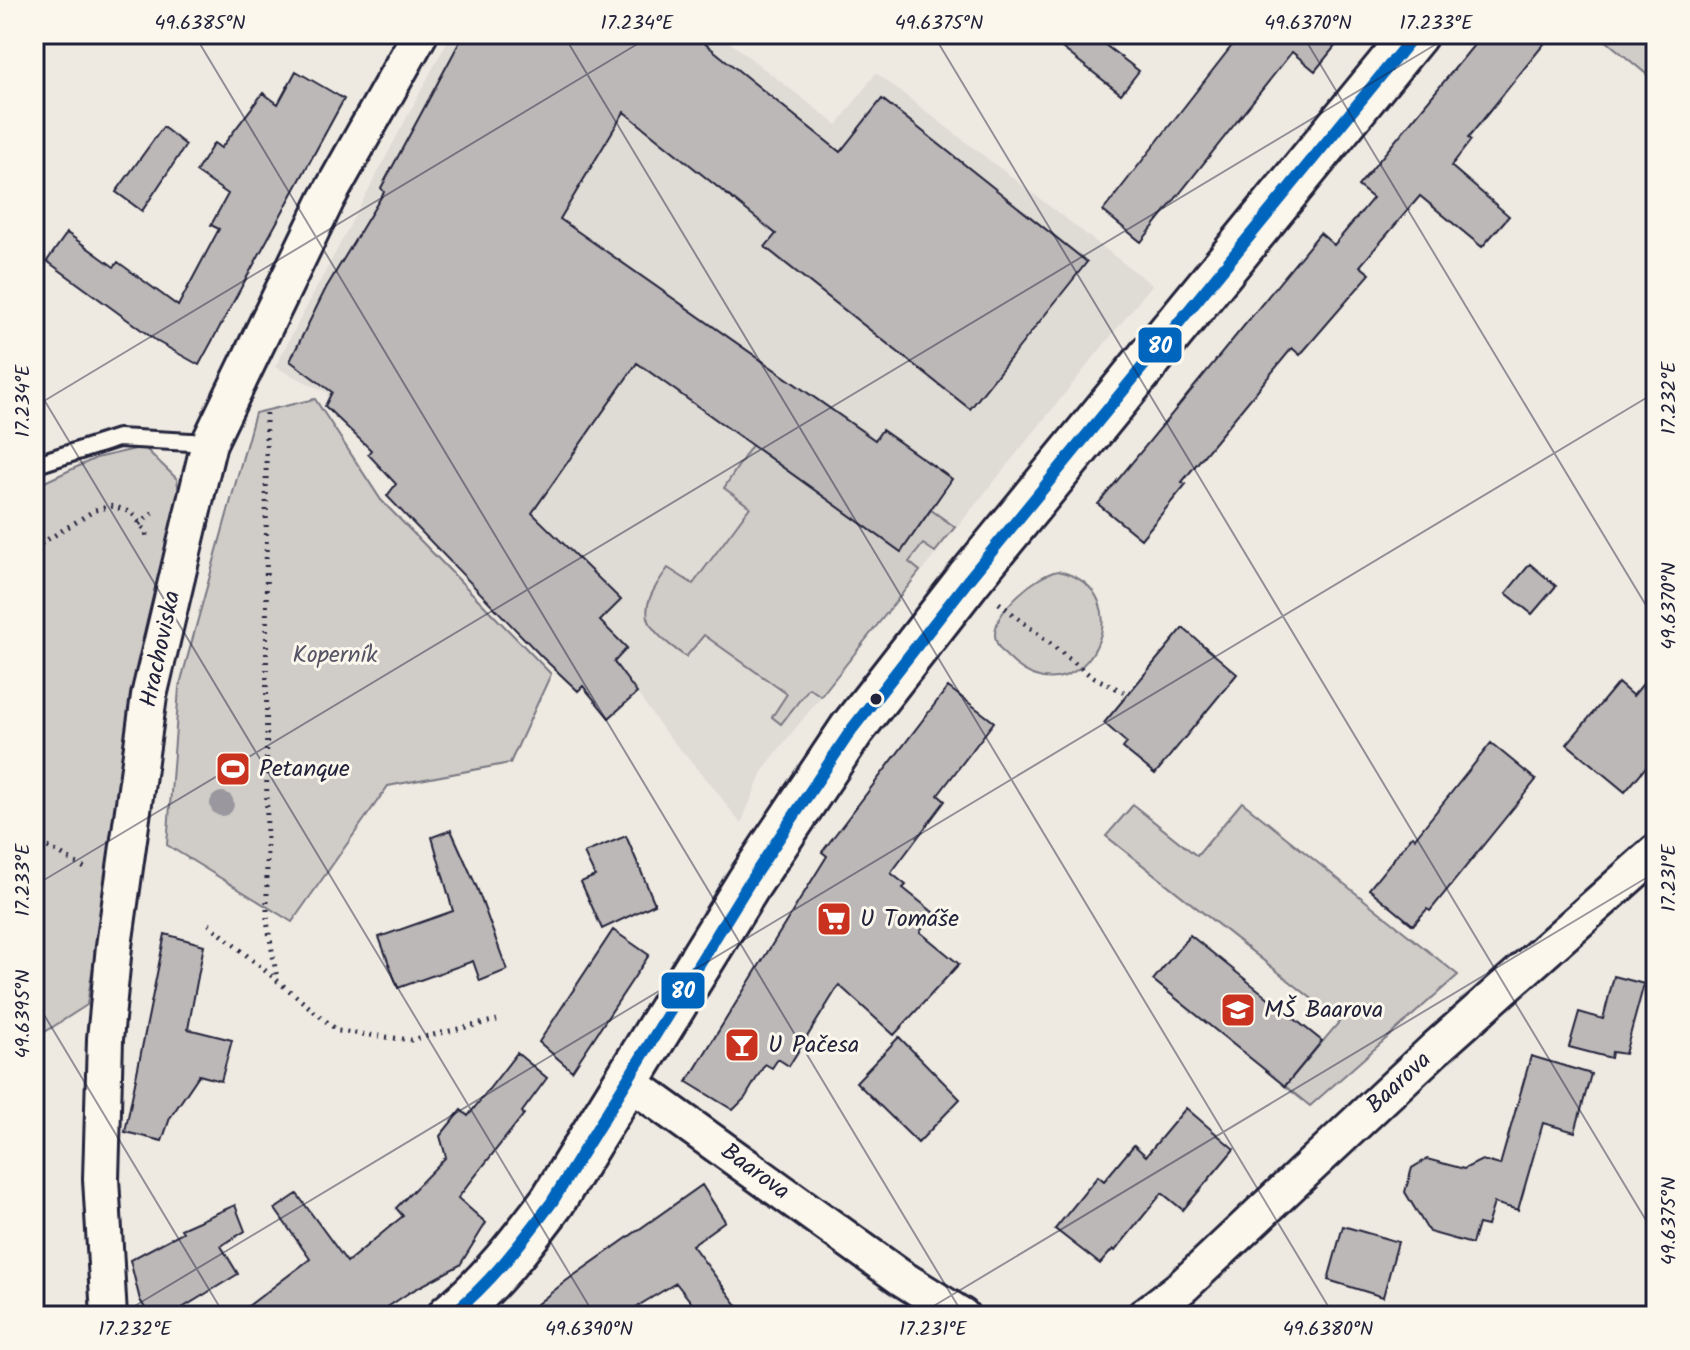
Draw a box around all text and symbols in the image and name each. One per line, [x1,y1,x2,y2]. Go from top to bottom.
text: 49.6385°N [154,8,246,40]
text: 17.234°E [601,8,675,40]
text: 49.6375°N [895,8,983,40]
text: 49.6370°N [1264,8,1352,40]
text: 17.233°E [1399,8,1474,40]
line badge: 80 [1137,326,1183,364]
text: 80 [1148,330,1173,365]
text: 17.232°E [1654,360,1686,435]
text: 17.234°E [8,363,40,437]
text: 49.6370°N [1654,562,1686,650]
street label: Hrachoviska [130,587,192,711]
park label: Koperník [292,636,378,675]
unlabelled marker [868,691,884,707]
sports icon: Petanque [214,750,252,788]
place label: Petanque [259,750,350,789]
text: 17.233°E [8,842,40,917]
text: 17.231°E [1654,843,1686,912]
supermarket icon: U Tomáše [815,900,853,938]
place label: U Tomáše [860,900,959,939]
text: 49.6395°N [8,970,40,1058]
line badge: 80 [660,971,706,1010]
text: 80 [671,975,696,1010]
school or university icon: MŠ Baarova [1219,991,1257,1029]
place label: MŠ Baarova [1264,991,1383,1030]
bar icon: U Pačesa [723,1026,761,1064]
place label: U Pačesa [768,1026,859,1065]
street label: Baarova [1357,1042,1441,1124]
street label: Baarova [712,1133,798,1211]
text: 49.6375°N [1654,1177,1686,1265]
text: 17.232°E [98,1314,173,1346]
text: 49.6390°N [545,1314,633,1346]
text: 17.231°E [899,1314,968,1346]
text: 49.6380°N [1283,1314,1373,1346]

